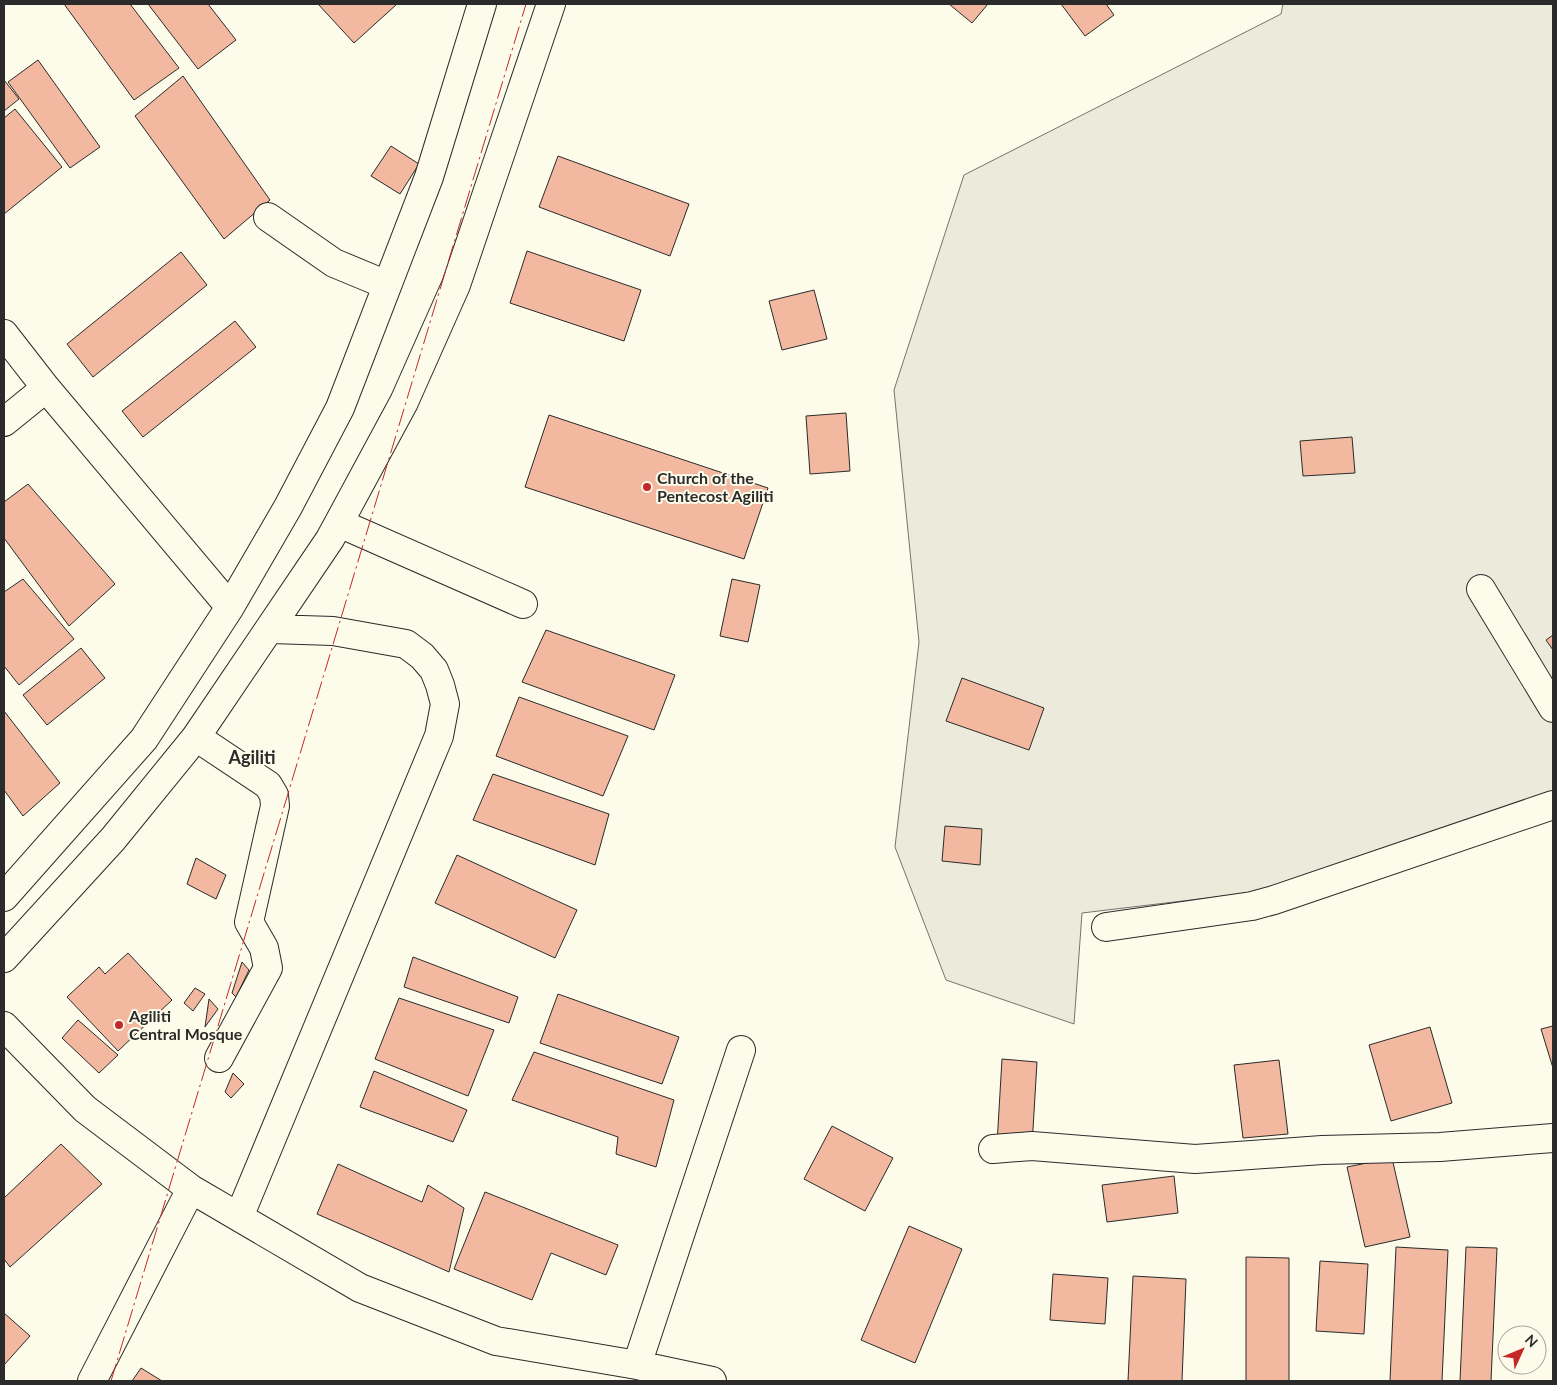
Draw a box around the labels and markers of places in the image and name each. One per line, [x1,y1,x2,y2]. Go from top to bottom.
place label: Church of the Pentecost Agiliti [657,468,773,505]
marker: Church of the Pentecost Agiliti [641,481,653,493]
place label: Agiliti Central Mosque [128,1006,243,1043]
marker: Agiliti Central Mosque [113,1019,125,1031]

